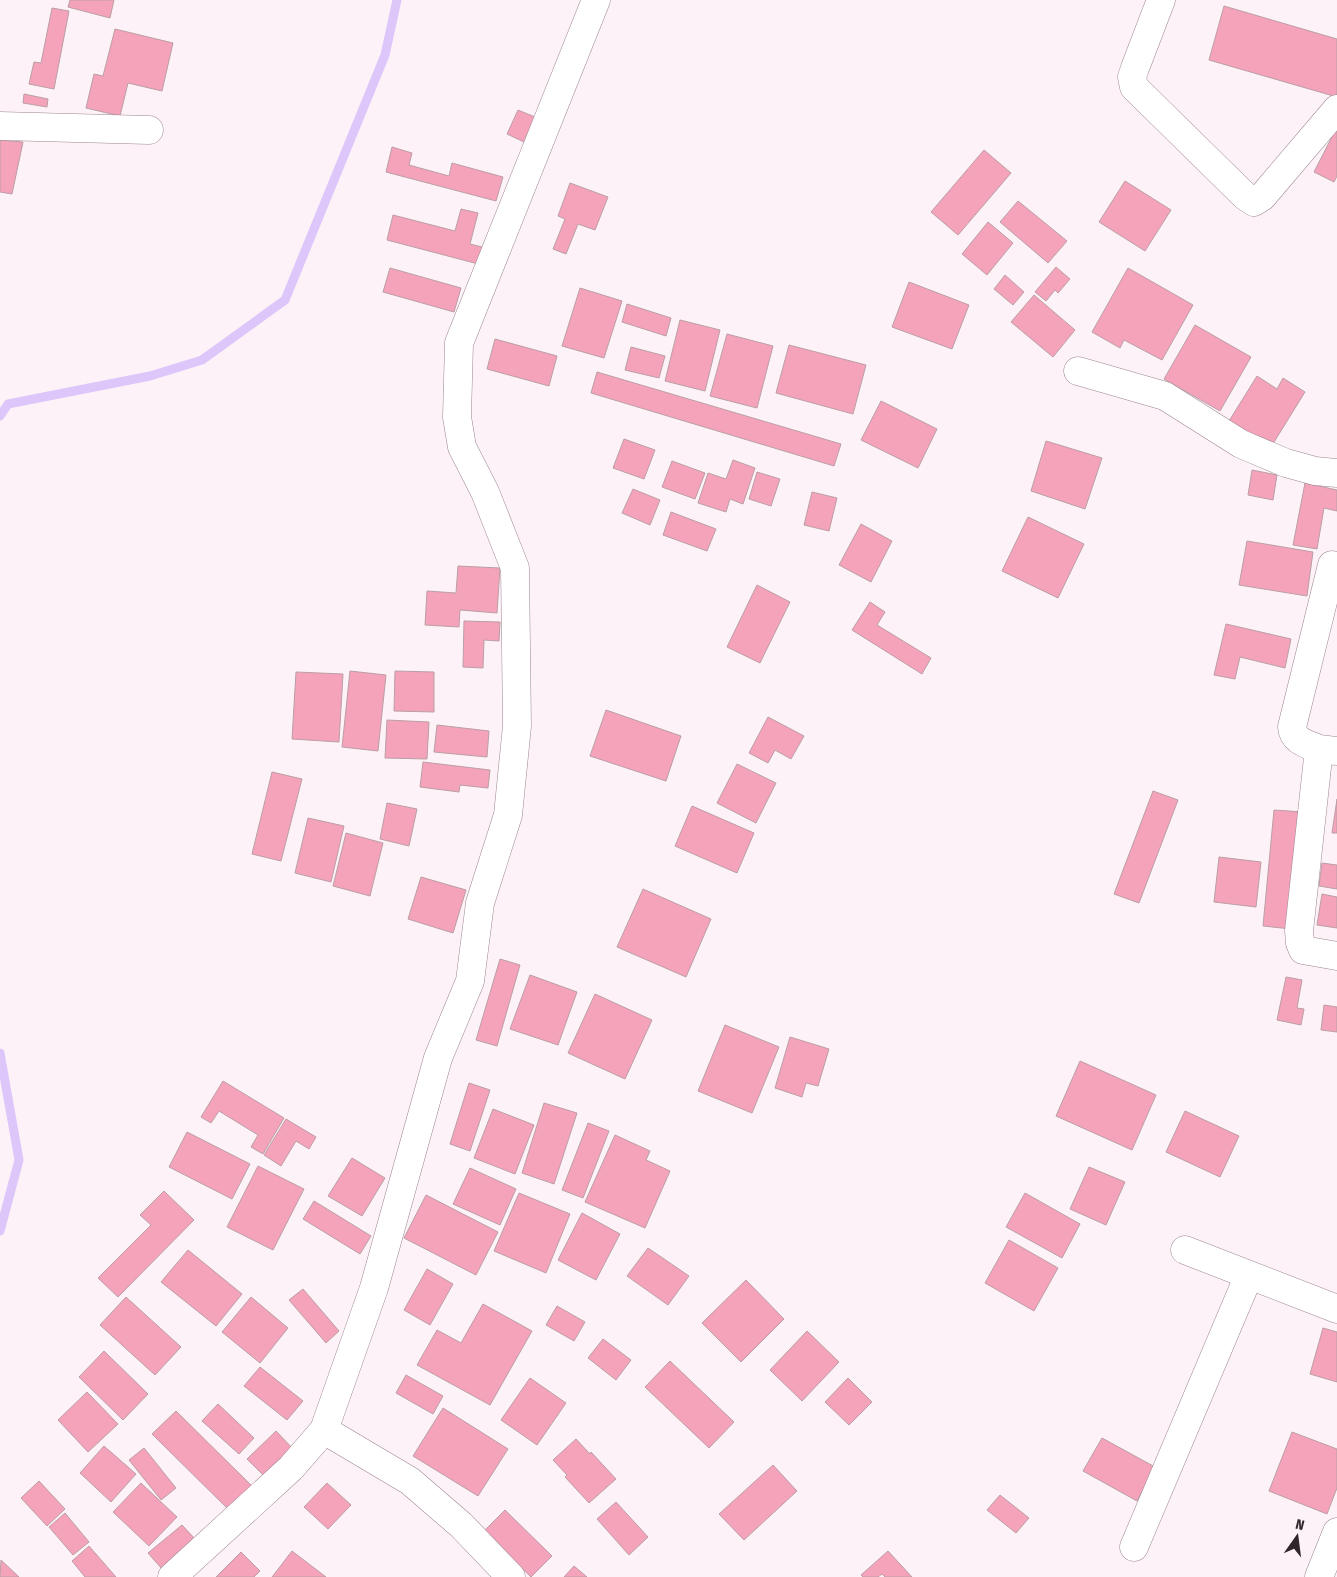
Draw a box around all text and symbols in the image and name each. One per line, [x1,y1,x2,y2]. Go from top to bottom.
north arrow [1272,1512,1322,1562]
text: N [1294,1516,1306,1534]

